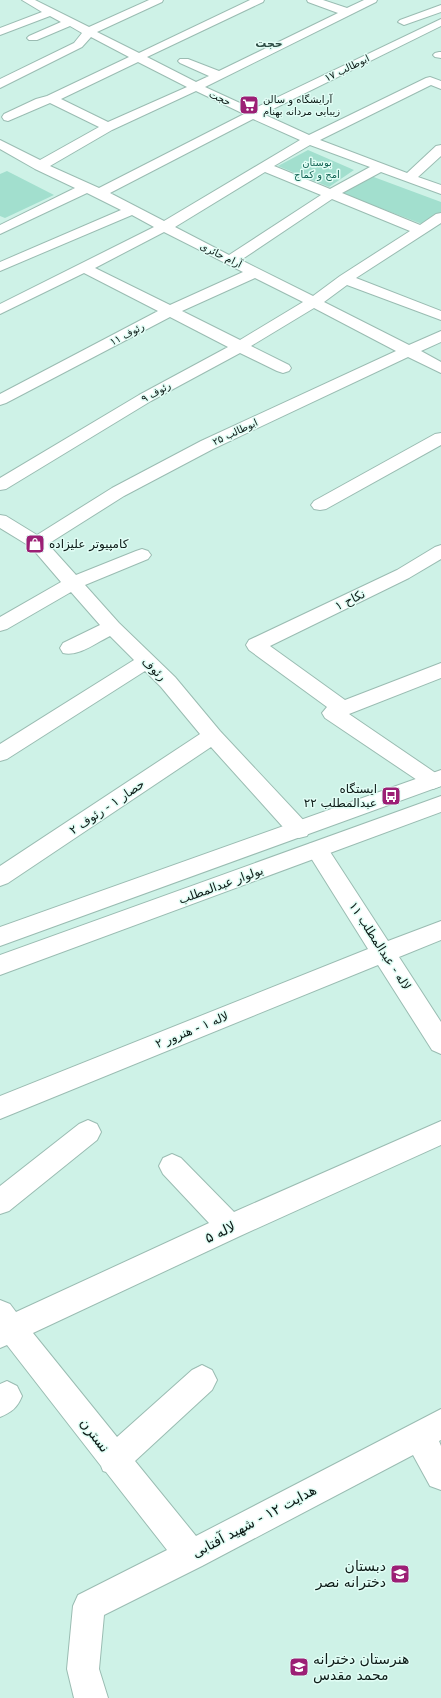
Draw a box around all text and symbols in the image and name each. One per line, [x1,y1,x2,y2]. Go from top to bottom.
district label: حجت [255,37,283,50]
street label: ابوطالب ۱۷ [323,52,371,84]
street label: حجت [207,88,233,108]
place label: آرایشگاه و سالن زیبایی مردانه بهنام [263,93,340,118]
supermarket icon: آرایشگاه و سالن زیبایی مردانه بهنام [238,94,260,116]
park label: بوستان امج و کماج [294,157,340,181]
street label: آرام حائری [198,239,245,270]
street label: رئوف ۱۱ [108,320,146,348]
street label: رئوف ۹ [139,379,173,404]
street label: ابوطالب ۲۵ [211,417,259,447]
shop icon: کامپیوتر علیزاده [24,533,46,555]
place label: کامپیوتر علیزاده [49,537,129,552]
street label: نکاح ۱ [333,587,367,613]
street label: رئوف [138,654,169,684]
street label: حصار ۱ - رئوف ۲ [67,777,148,838]
place label: ایستگاه عبدالمطلب ۲۲ [304,782,377,810]
bus stop icon: ایستگاه عبدالمطلب ۲۲ [380,785,402,807]
street label: بولوار عبدالمطلب [177,863,266,908]
street label: لاله - عبدالمطلب ۱۱ [346,899,414,993]
street label: لاله ۱ - هنرور ۲ [153,1009,231,1052]
street label: لاله ۵ [202,1218,238,1246]
street label: نسترن [76,1415,113,1456]
street label: هدایت ۱۲ - شهید آفتابی [189,1481,319,1561]
place label: دبستان دخترانه نصر [315,1558,386,1591]
school or university icon: دبستان دخترانه نصر [389,1563,411,1585]
place label: هنرستان دخترانه محمد مقدس [313,1651,409,1684]
school or university icon: هنرستان دخترانه محمد مقدس [288,1656,310,1678]

